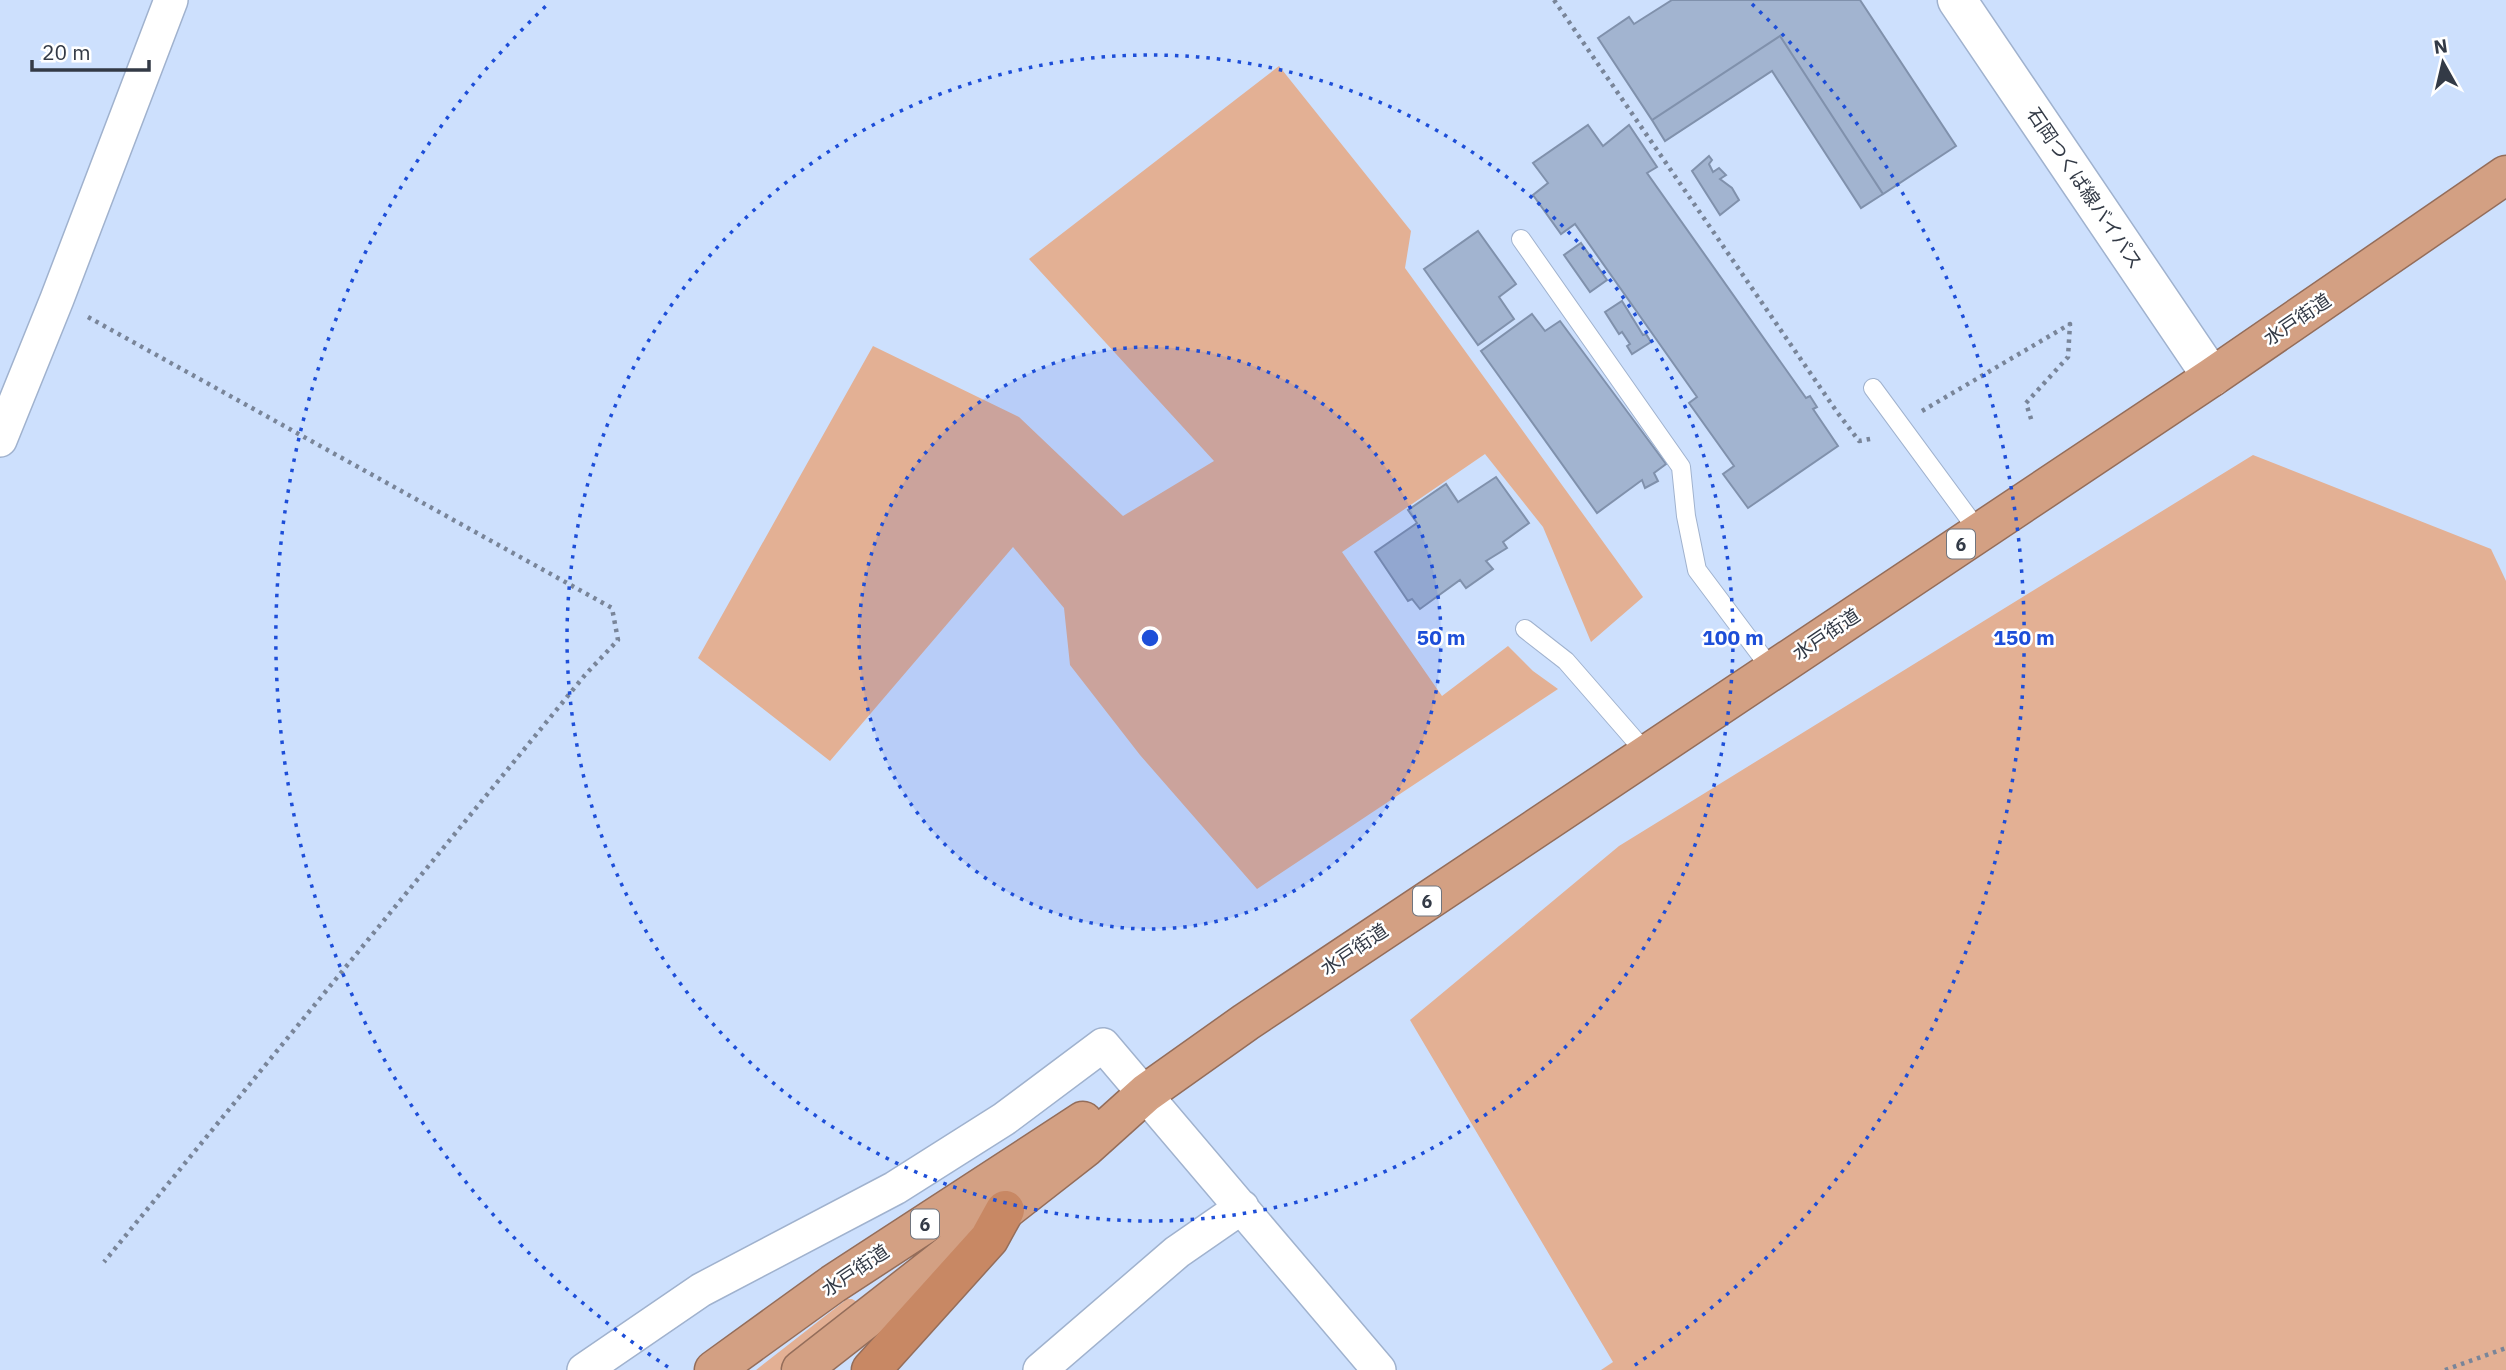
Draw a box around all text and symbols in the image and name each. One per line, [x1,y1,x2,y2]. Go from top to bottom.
scale bar [32,28,149,72]
north arrow [2408,28,2478,98]
text: N [2432,33,2449,59]
text: 20 m [42,38,91,66]
street label: 石岡つくば線バイパス [2022,103,2148,273]
street label: 水戸街道 [2259,288,2335,350]
road number: 6 [1947,530,1975,558]
street label: 水戸街道 [1788,603,1864,665]
text: 50 m [1417,623,1465,651]
text: 100 m [1702,623,1764,651]
text: 150 m [1993,623,2055,651]
centre of rings [1138,626,1162,650]
road number: 6 [1413,887,1441,916]
street label: 水戸街道 [1316,918,1392,980]
road number: 6 [911,1210,939,1238]
street label: 水戸街道 [817,1239,893,1301]

